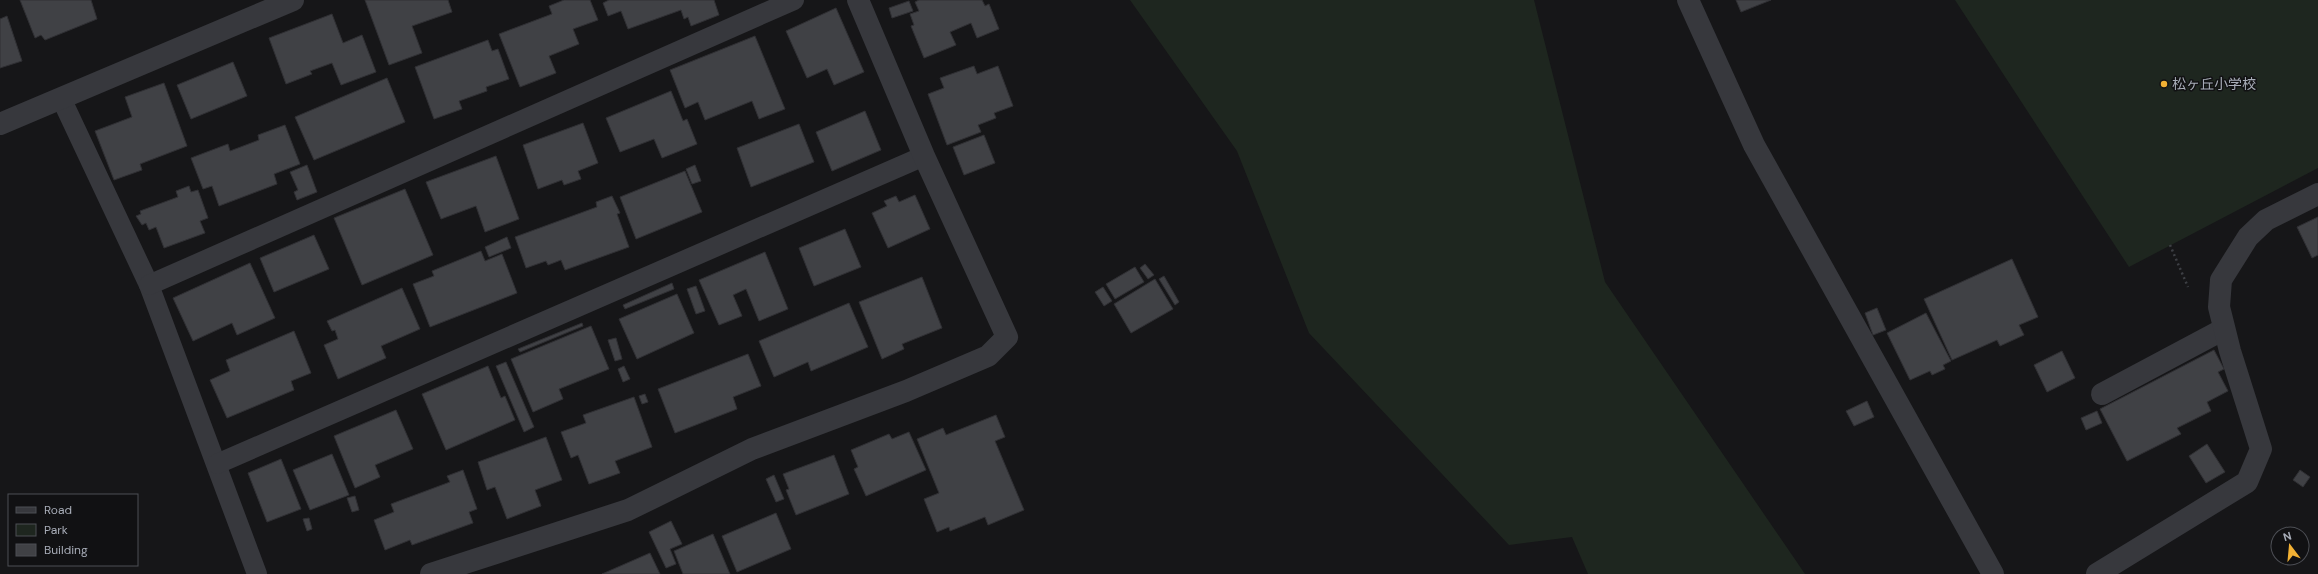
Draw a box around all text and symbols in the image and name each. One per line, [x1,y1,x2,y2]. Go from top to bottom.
place label: 松ヶ丘小学校 [2172,75,2256,93]
marker: 松ヶ丘小学校 [2159,79,2169,89]
legend [8,494,138,566]
text: Road [44,502,72,518]
text: Park [44,522,68,538]
north arrow [2270,526,2310,566]
text: N [2281,529,2293,544]
text: Building [44,542,88,558]

